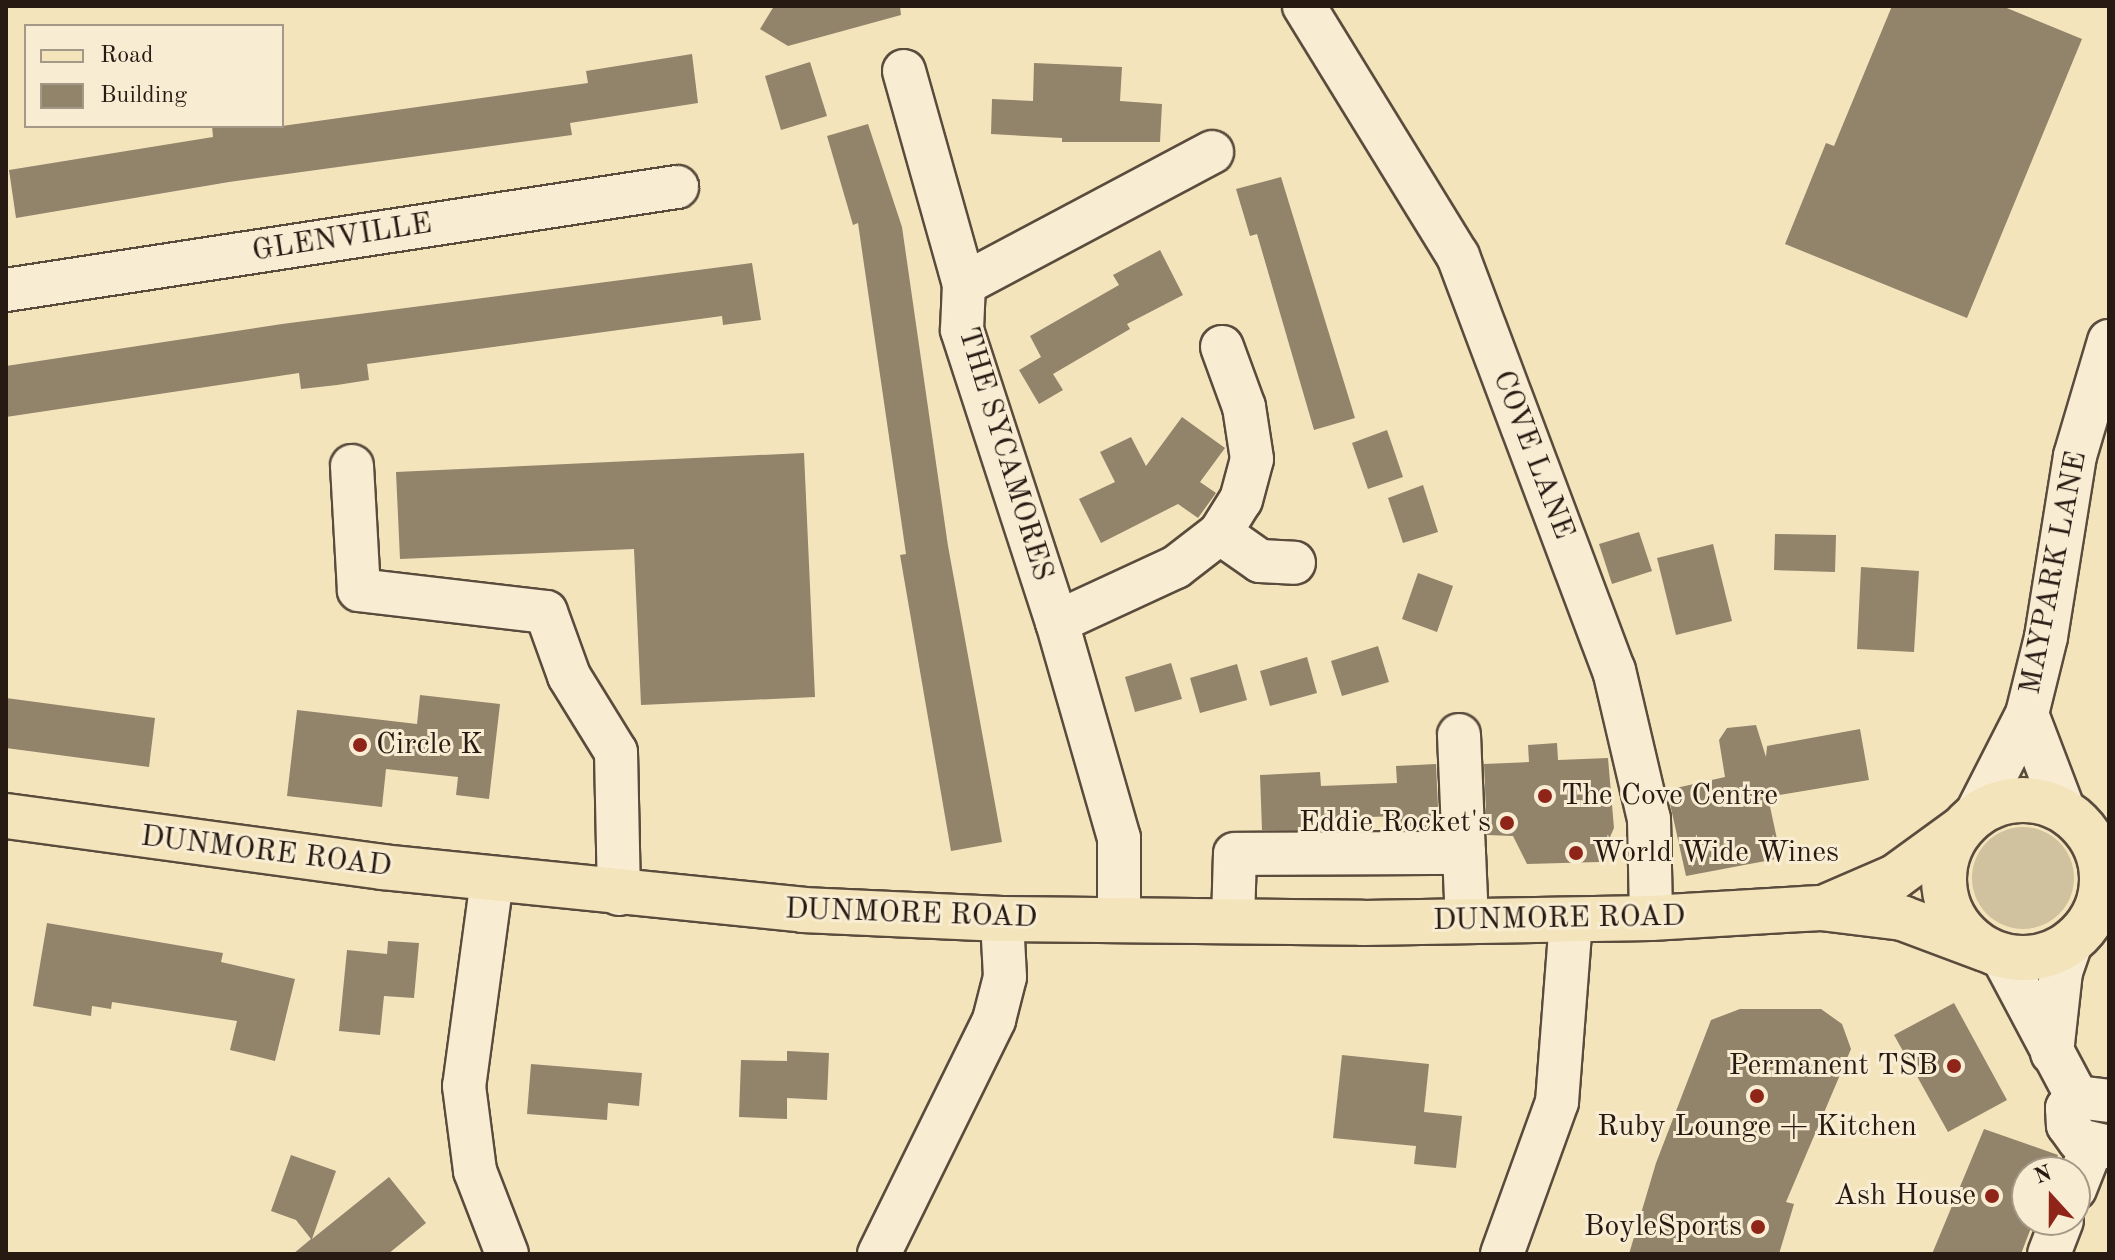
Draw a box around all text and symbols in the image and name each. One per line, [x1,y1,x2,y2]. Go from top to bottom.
legend [24,24,284,128]
text: Road [100,44,153,68]
text: Building [100,84,187,108]
street label: GLENVILLE [250,206,434,270]
street label: THE SYCAMORES [949,323,1061,585]
street label: COVE LANE [1484,366,1582,544]
street label: MAYPARK LANE [2013,448,2095,698]
place label: Circle K [376,727,483,763]
marker: Circle K [351,736,369,754]
place label: The Cove Centre [1561,778,1778,814]
marker: The Cove Centre [1536,787,1554,805]
place label: Eddie Rocket's [1299,805,1491,841]
marker: Eddie Rocket's [1498,814,1516,832]
street label: DUNMORE ROAD [139,819,393,885]
place label: World Wide Wines [1592,835,1839,871]
marker: World Wide Wines [1567,844,1585,862]
street label: DUNMORE ROAD [784,892,1038,936]
street label: DUNMORE ROAD [1433,899,1685,939]
place label: Permanent TSB [1729,1048,1938,1084]
marker: Permanent TSB [1945,1057,1963,1075]
marker: Ruby Lounge + Kitchen [1748,1087,1766,1105]
place label: Ruby Lounge + Kitchen [1597,1109,1917,1145]
north arrow [2011,1156,2091,1236]
text: N [2031,1162,2055,1189]
place label: Ash House [1834,1178,1976,1214]
marker: Ash House [1983,1187,2001,1205]
place label: BoyleSports [1584,1209,1742,1245]
marker: BoyleSports [1749,1218,1767,1236]

